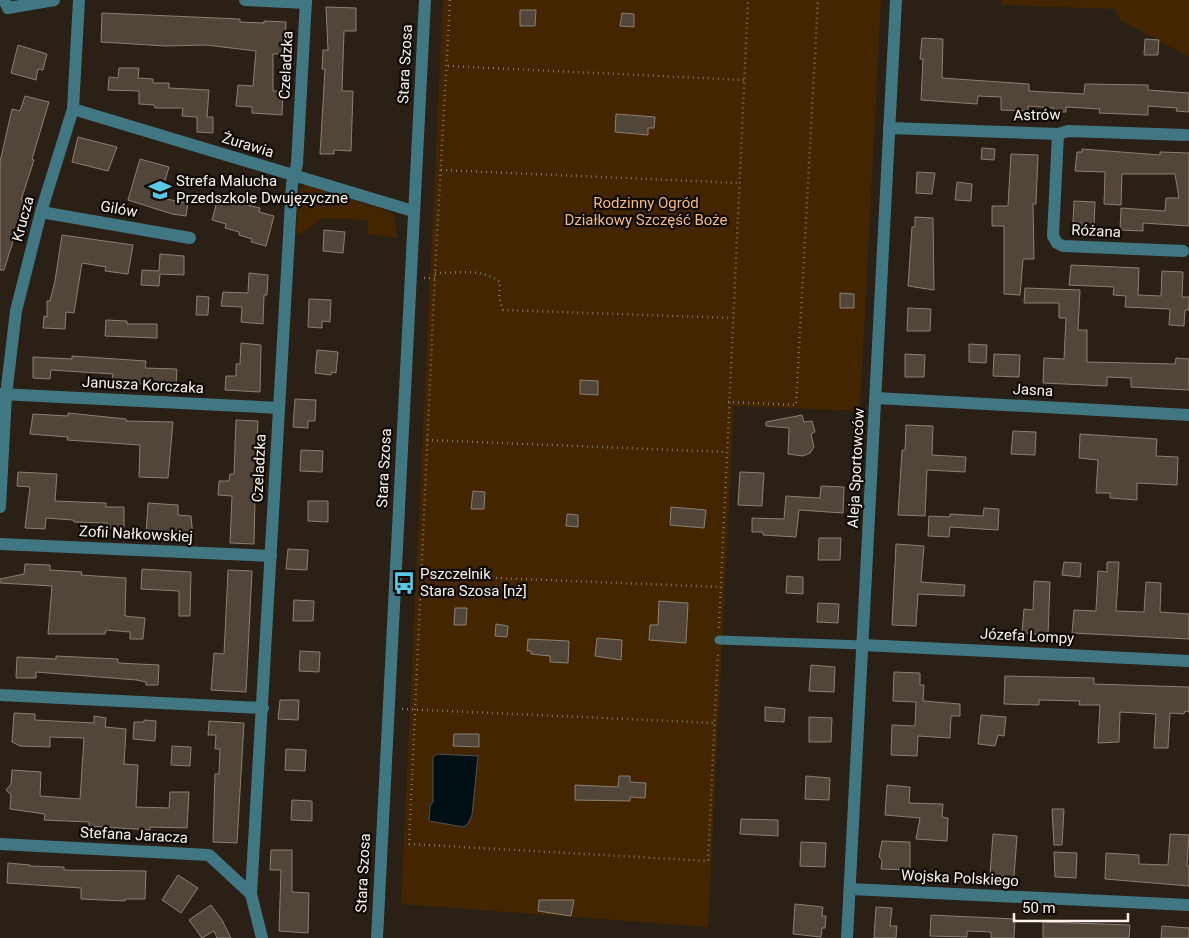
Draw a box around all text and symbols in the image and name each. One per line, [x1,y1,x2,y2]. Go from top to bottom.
street label: Stara Szosa [394,24,416,104]
street label: Czeladzka [275,30,297,100]
street label: Astrów [1013,106,1061,124]
street label: Żurawia [220,129,276,161]
place label: Strefa Malucha Przedszkole Dwujęzyczne [176,172,348,207]
school or university icon: Strefa Malucha Przedszkole Dwujęzyczne [147,177,173,203]
street label: Krucza [8,194,38,244]
park label: Rodzinny Ogród Działkowy Szczęść Boże [564,194,728,229]
street label: Gilów [99,197,139,221]
street label: Różana [1071,221,1121,241]
street label: Janusza Korczaka [82,373,204,397]
street label: Jasna [1012,380,1054,400]
street label: Aleja Sportowców [844,407,868,529]
street label: Stara Szosa [373,428,395,508]
street label: Czeladzka [248,433,270,503]
street label: Zofii Nałkowskiej [79,522,193,546]
place label: Pszczelnik Stara Szosa [nż] [420,565,527,600]
bus stop icon: Pszczelnik Stara Szosa [nż] [391,570,417,596]
street label: Józefa Lompy [979,625,1075,647]
street label: Stefana Jaracza [80,823,188,847]
street label: Stara Szosa [352,833,374,913]
street label: Wojska Polskiego [901,866,1019,890]
scale bar [1014,890,1128,922]
text: 50 m [1022,899,1056,917]

